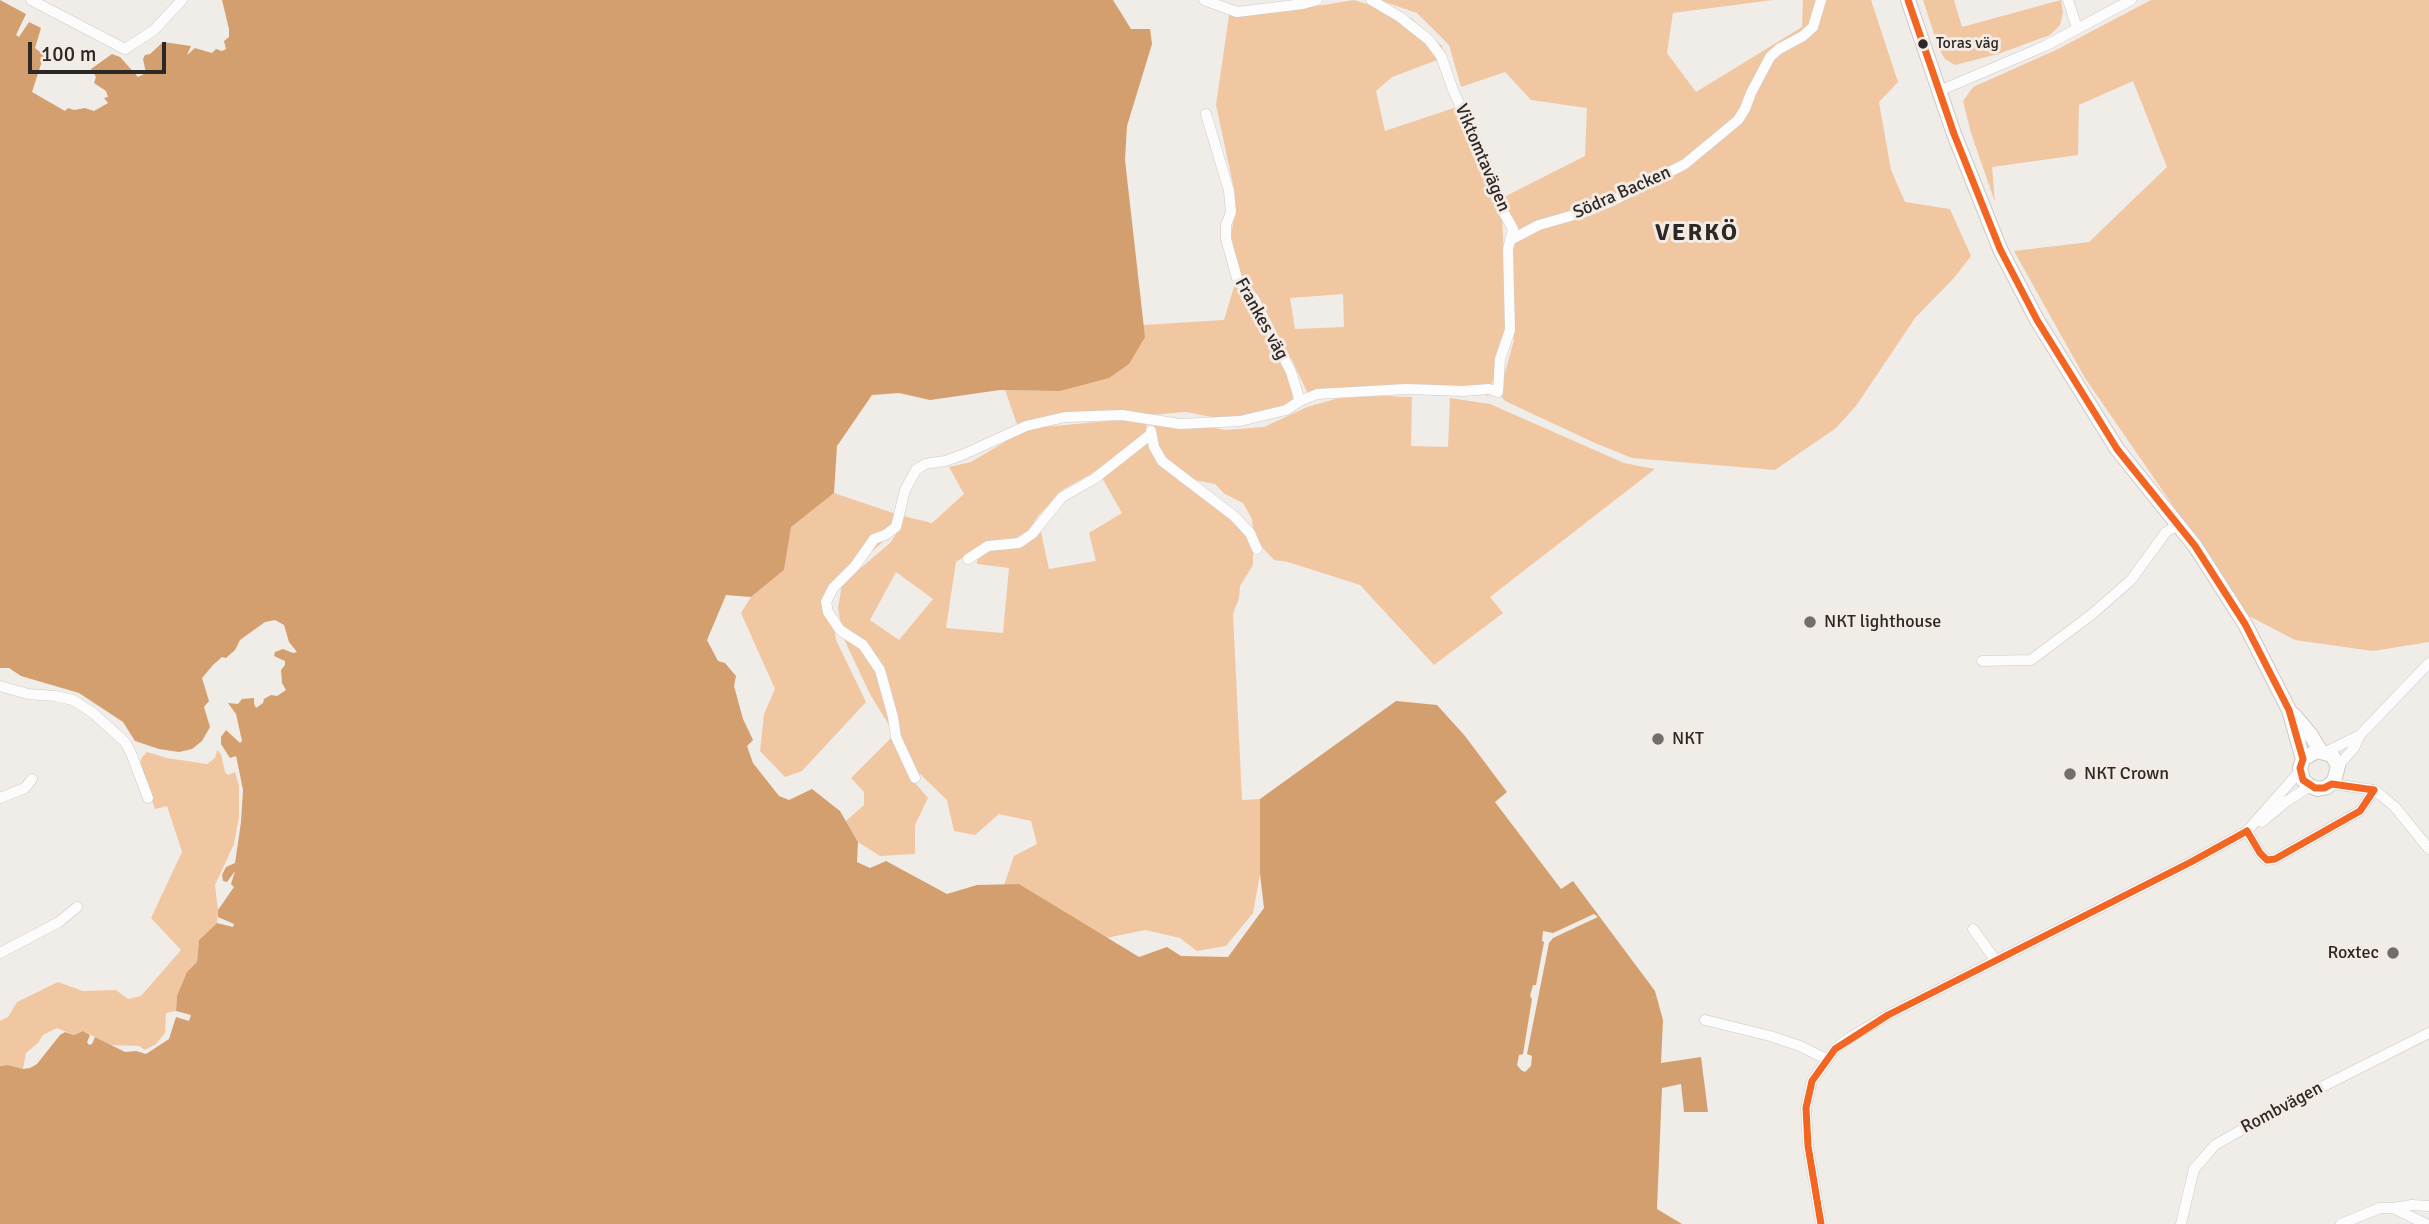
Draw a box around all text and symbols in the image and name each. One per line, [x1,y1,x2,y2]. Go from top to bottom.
scale bar [32,28,170,72]
place label: Toras väg [1936,34,1999,54]
marker: Toras väg [1916,37,1930,51]
text: 100 m [41,41,96,67]
street label: Viktomtavägen [1450,101,1514,215]
street label: Södra Backen [1570,162,1674,224]
district label: VERKÖ [1656,220,1738,248]
street label: Frankes väg [1230,274,1292,364]
place label: NKT lighthouse [1824,611,1941,633]
marker: NKT lighthouse [1802,614,1818,630]
place label: NKT [1672,728,1704,750]
marker: NKT [1650,731,1666,747]
place label: NKT Crown [2084,763,2169,785]
marker: NKT Crown [2062,766,2078,782]
place label: Roxtec [2327,942,2379,964]
marker: Roxtec [2385,945,2401,961]
street label: Rombvägen [2238,1077,2326,1139]

